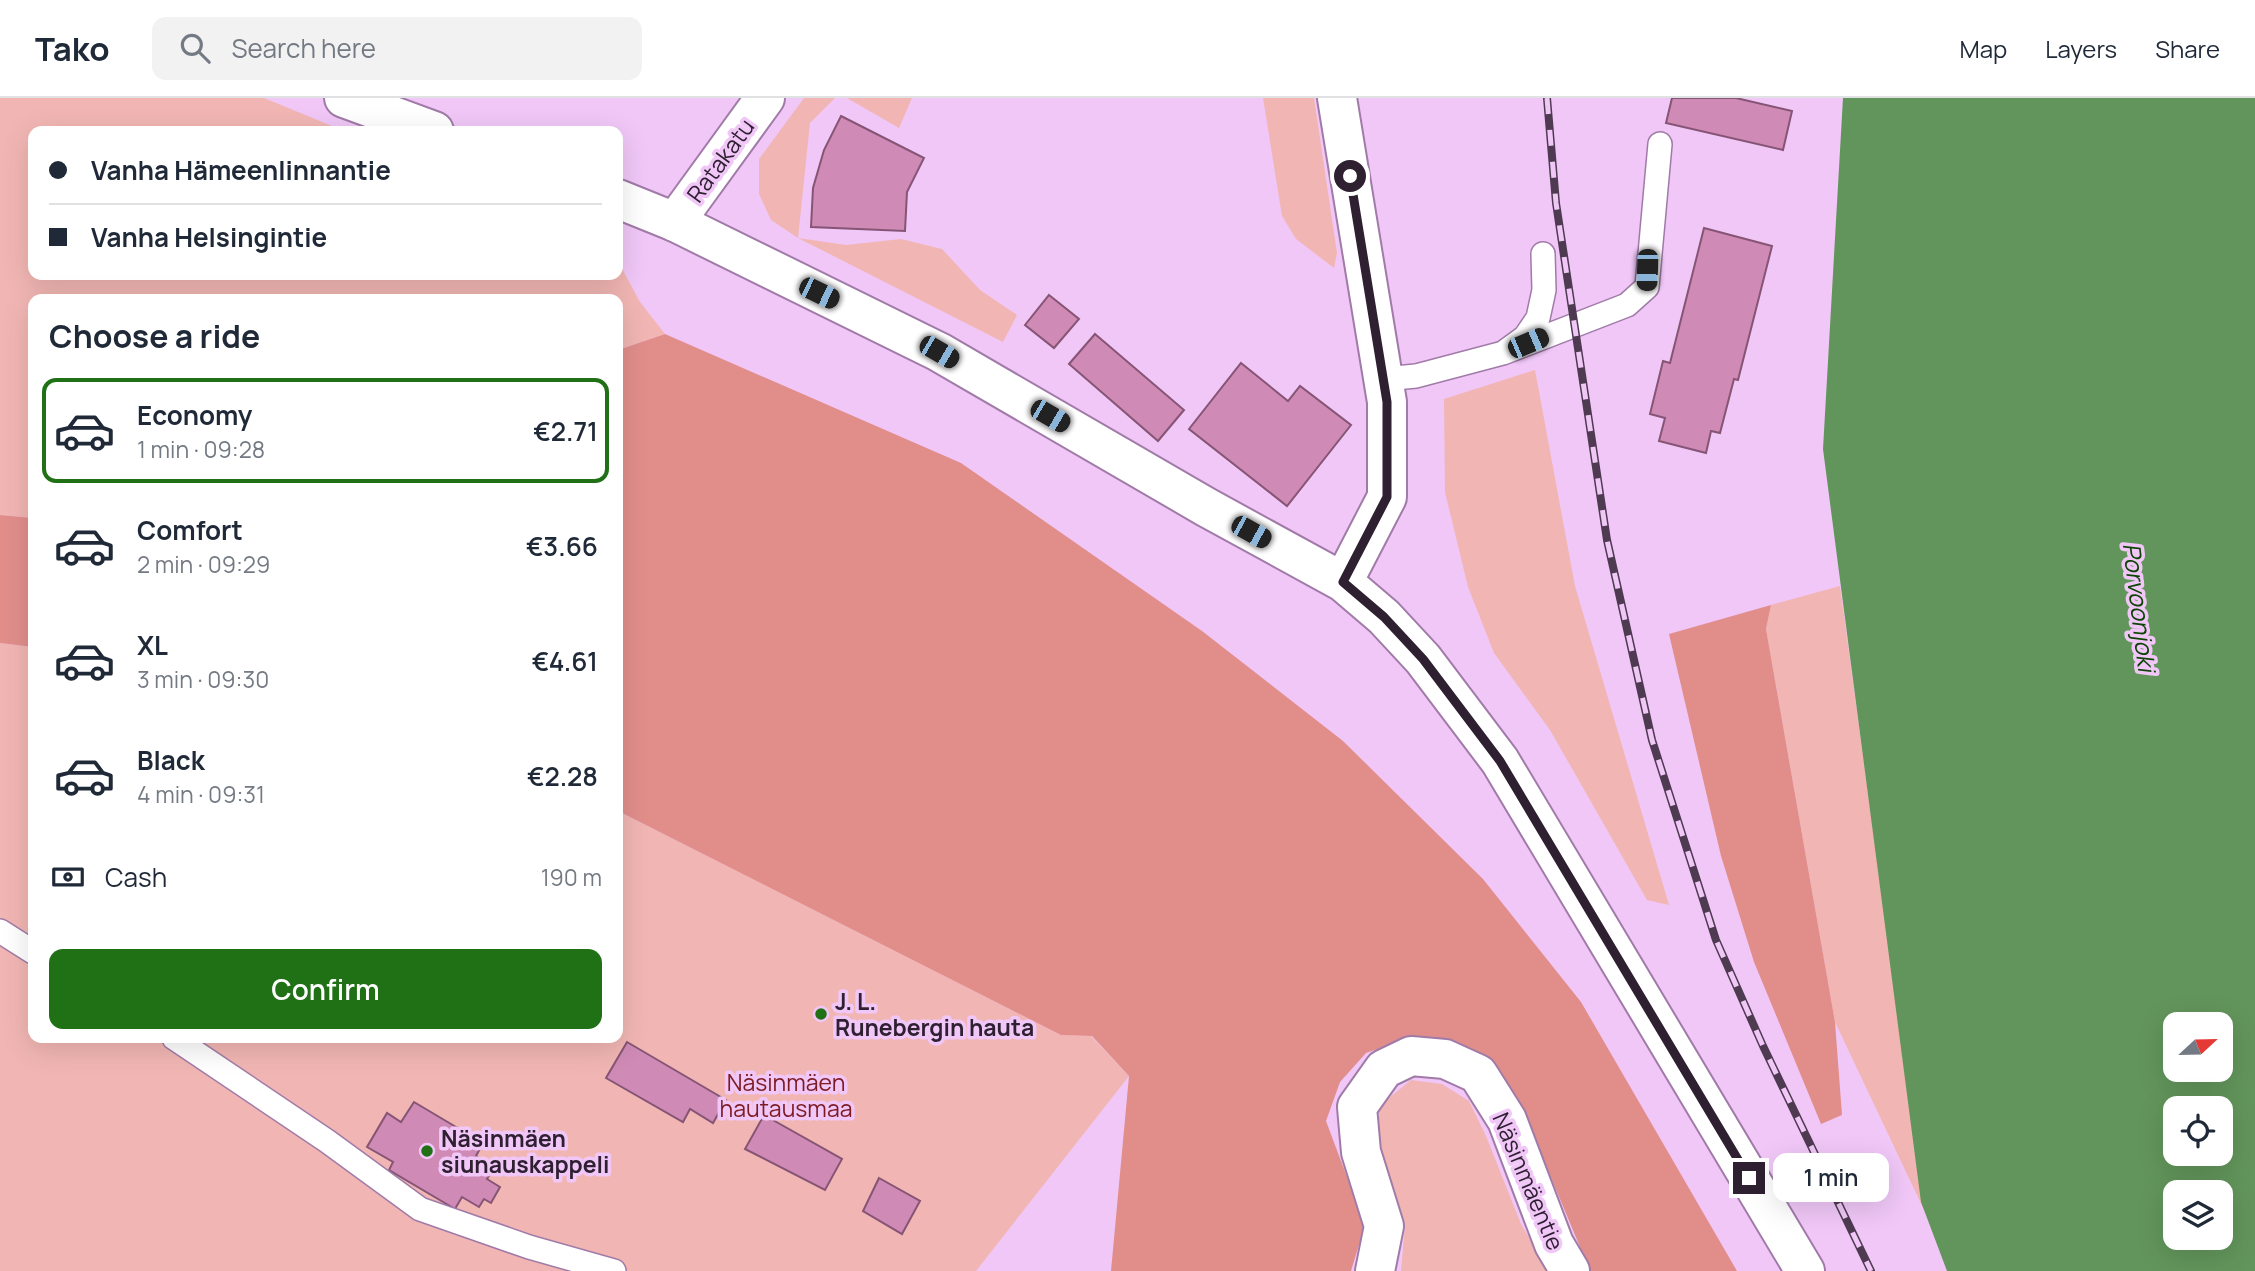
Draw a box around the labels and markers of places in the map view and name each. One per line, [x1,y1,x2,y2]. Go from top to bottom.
place label: J. L. Runebergin hauta [835,985,1034,1043]
marker: J. L. Runebergin hauta [813,1006,829,1022]
place label: Näsinmäen siunauskappeli [441,1122,609,1180]
marker: Näsinmäen siunauskappeli [419,1143,435,1159]

